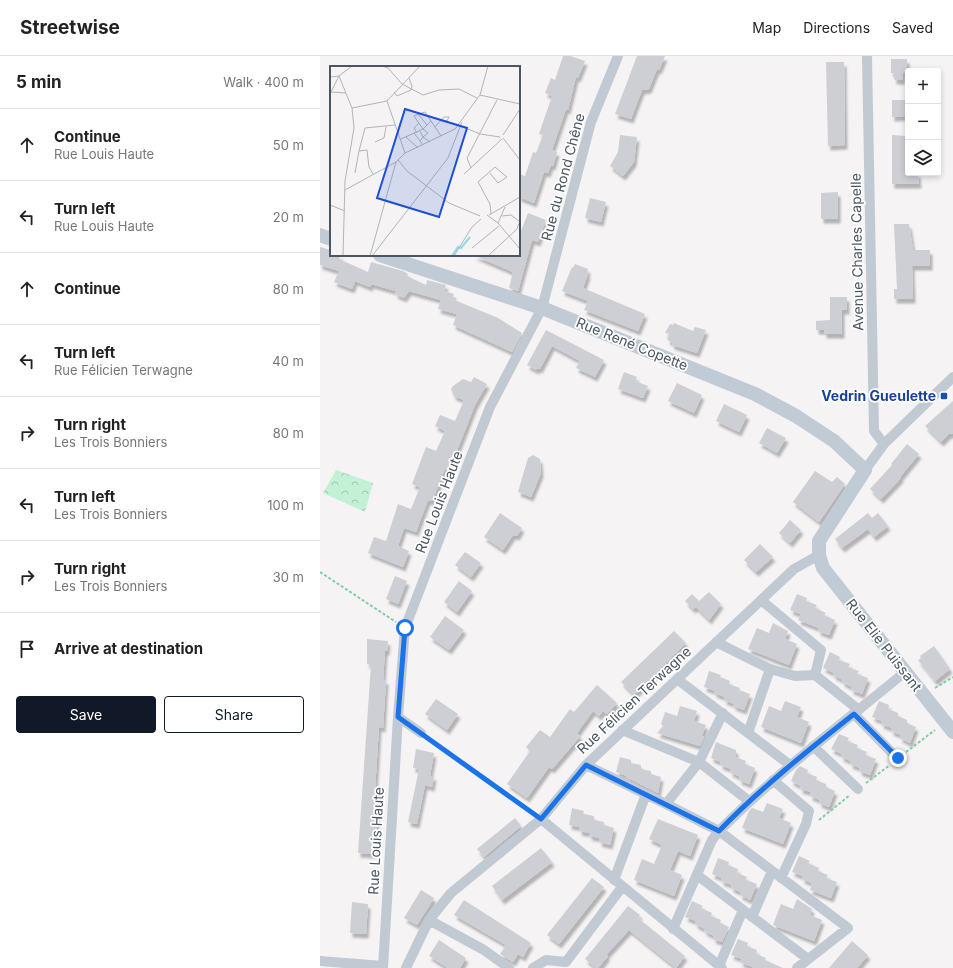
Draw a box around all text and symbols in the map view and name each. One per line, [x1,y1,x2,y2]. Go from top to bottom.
text: Streetwise [20,16,120,39]
text: Map [752,19,781,36]
text: Directions [803,19,870,36]
text: Saved [892,19,933,36]
inset map [330,66,520,256]
map controls [905,68,941,176]
button: + [905,68,941,104]
text: 5 min [16,72,62,92]
text: Walk · 400 m [223,74,304,90]
button: − [905,104,941,140]
street label: Rue du Rond Chêne [537,111,588,242]
text: Continue [54,127,121,146]
icon: ahead [16,134,38,156]
text: 50 m [273,137,304,153]
button: layers [905,140,941,176]
text: Rue Louis Haute [54,146,154,162]
street label: Avenue Charles Capelle [847,173,866,331]
text: Turn left [54,199,115,218]
icon: left [16,206,38,228]
text: 20 m [273,209,304,225]
text: Rue Louis Haute [54,218,154,234]
icon: ahead [16,278,38,300]
text: Continue [54,279,121,298]
text: 80 m [273,281,304,297]
street label: Rue René Copette [574,313,691,374]
text: Turn left [54,343,115,362]
icon: left [16,350,38,372]
text: 40 m [272,353,304,369]
text: Rue Félicien Terwagne [54,362,193,378]
place label: Vedrin Gueulette [821,387,936,404]
marker: Vedrin Gueulette [939,391,949,401]
text: Turn right [54,415,126,434]
icon: right [16,422,38,444]
text: 80 m [273,425,304,441]
text: Les Trois Bonniers [54,434,167,450]
street label: Rue Louis Haute [411,448,466,555]
text: Turn left [54,487,115,506]
icon: left [16,494,38,516]
text: 100 m [267,497,304,513]
text: Les Trois Bonniers [54,506,167,522]
text: Turn right [54,559,126,578]
icon: right [16,566,38,588]
text: 30 m [273,569,304,585]
text: Les Trois Bonniers [54,578,167,594]
street label: Rue Elie Puissant [843,595,926,695]
route start [396,619,414,637]
icon: arrive [16,638,38,660]
text: Arrive at destination [54,639,203,658]
street label: Rue Félicien Terwagne [573,642,694,757]
button: Save [16,696,156,733]
button: Share [164,696,304,733]
route end [889,749,907,767]
street label: Rue Louis Haute [364,787,387,895]

